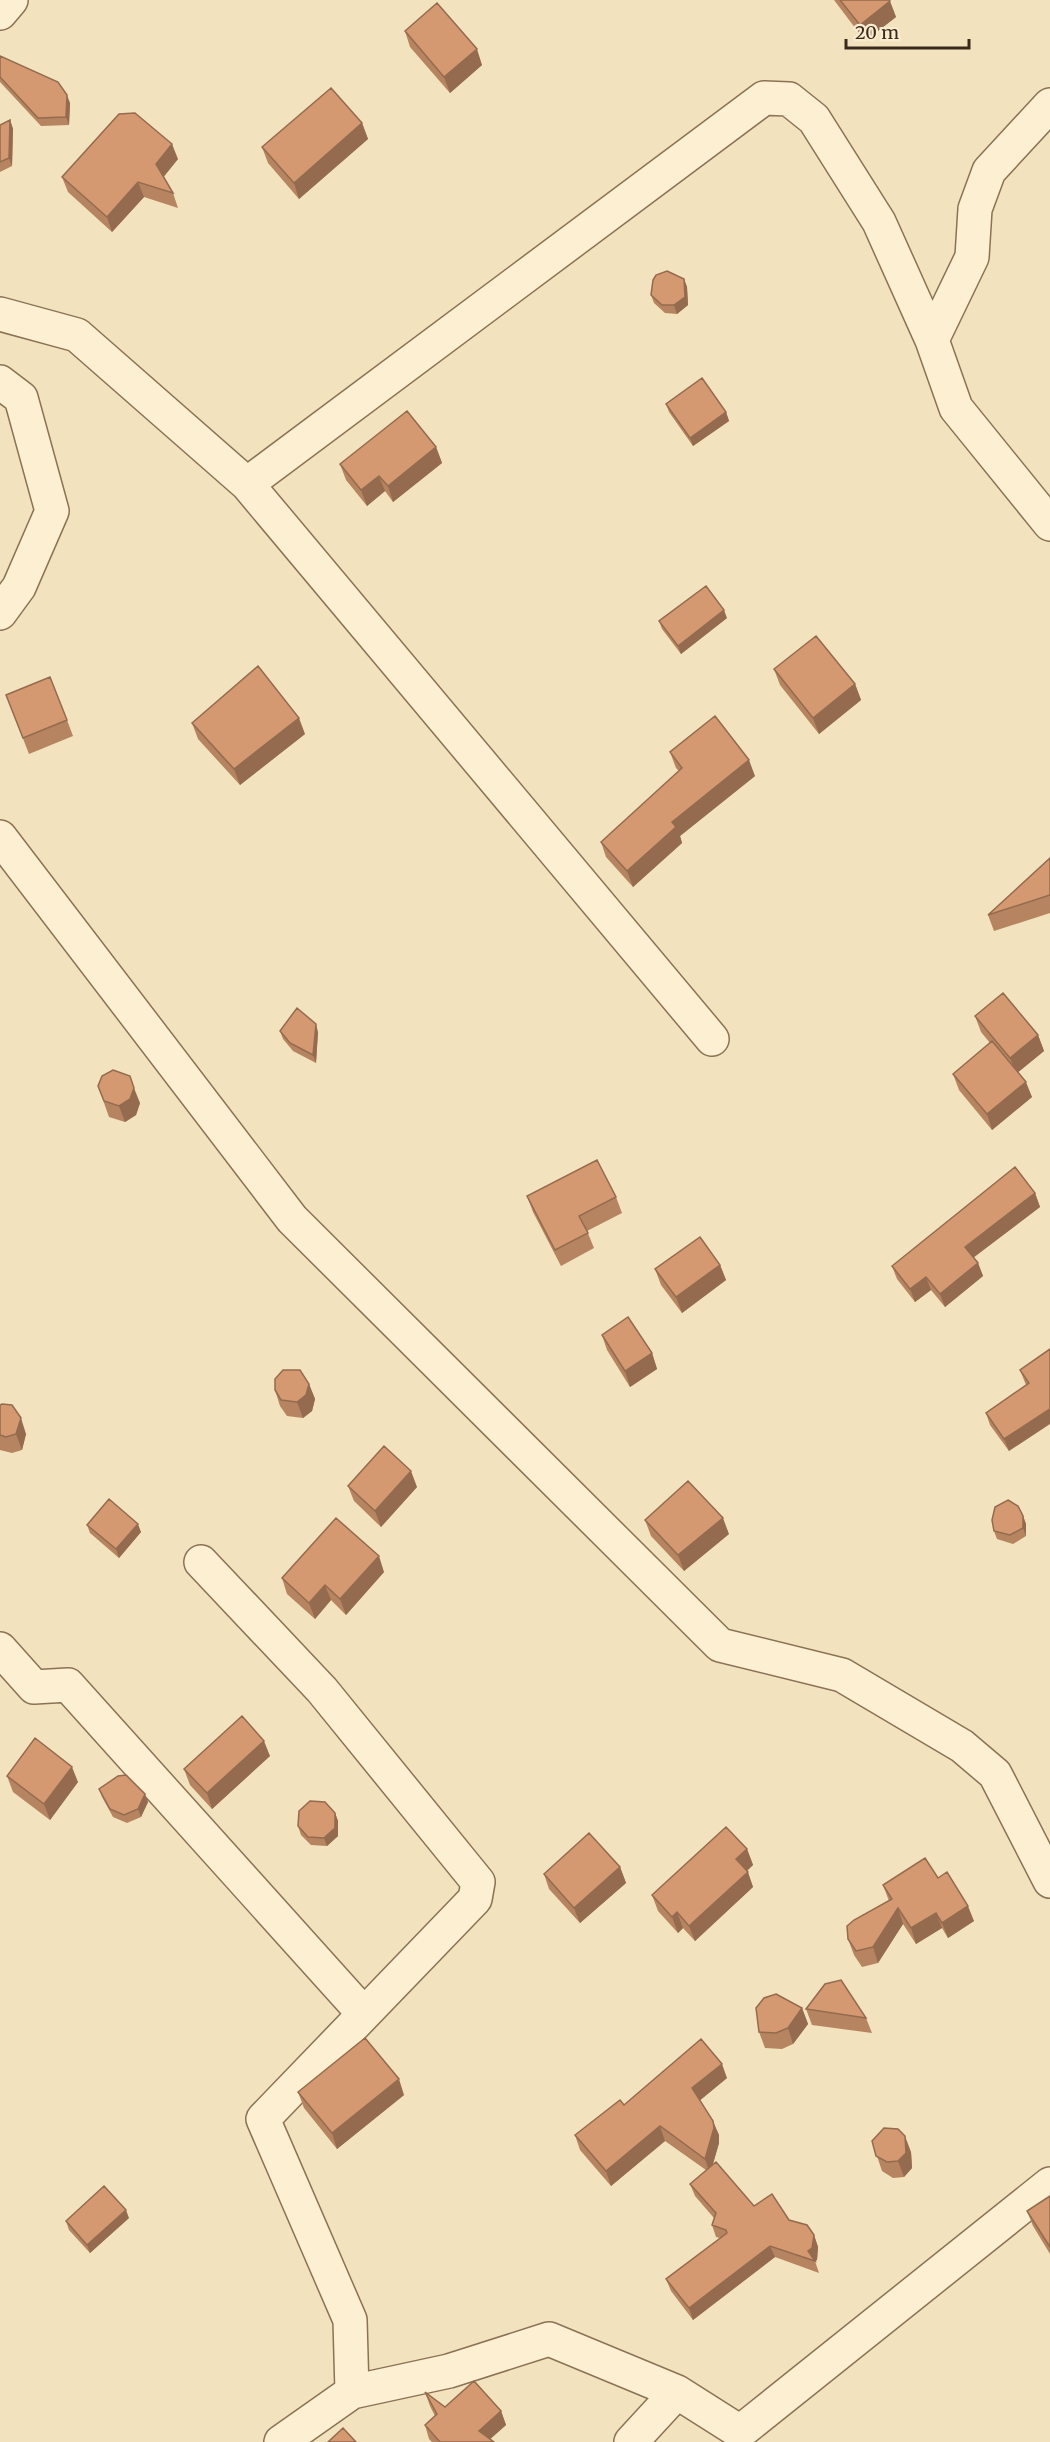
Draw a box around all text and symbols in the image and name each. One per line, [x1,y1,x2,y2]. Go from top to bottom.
scale bar [846,12,969,50]
text: 20 m [855,21,899,44]

